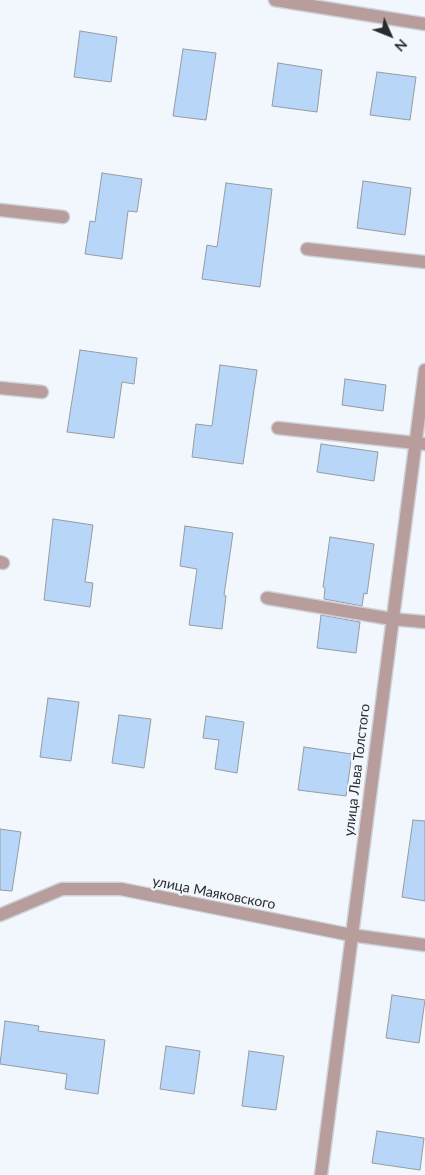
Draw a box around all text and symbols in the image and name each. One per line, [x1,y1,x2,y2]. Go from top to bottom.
north arrow [365,10,415,60]
text: N [391,36,411,56]
street label: улица Льва Толстого [341,703,373,837]
street label: улица Маяковского [151,873,277,913]

